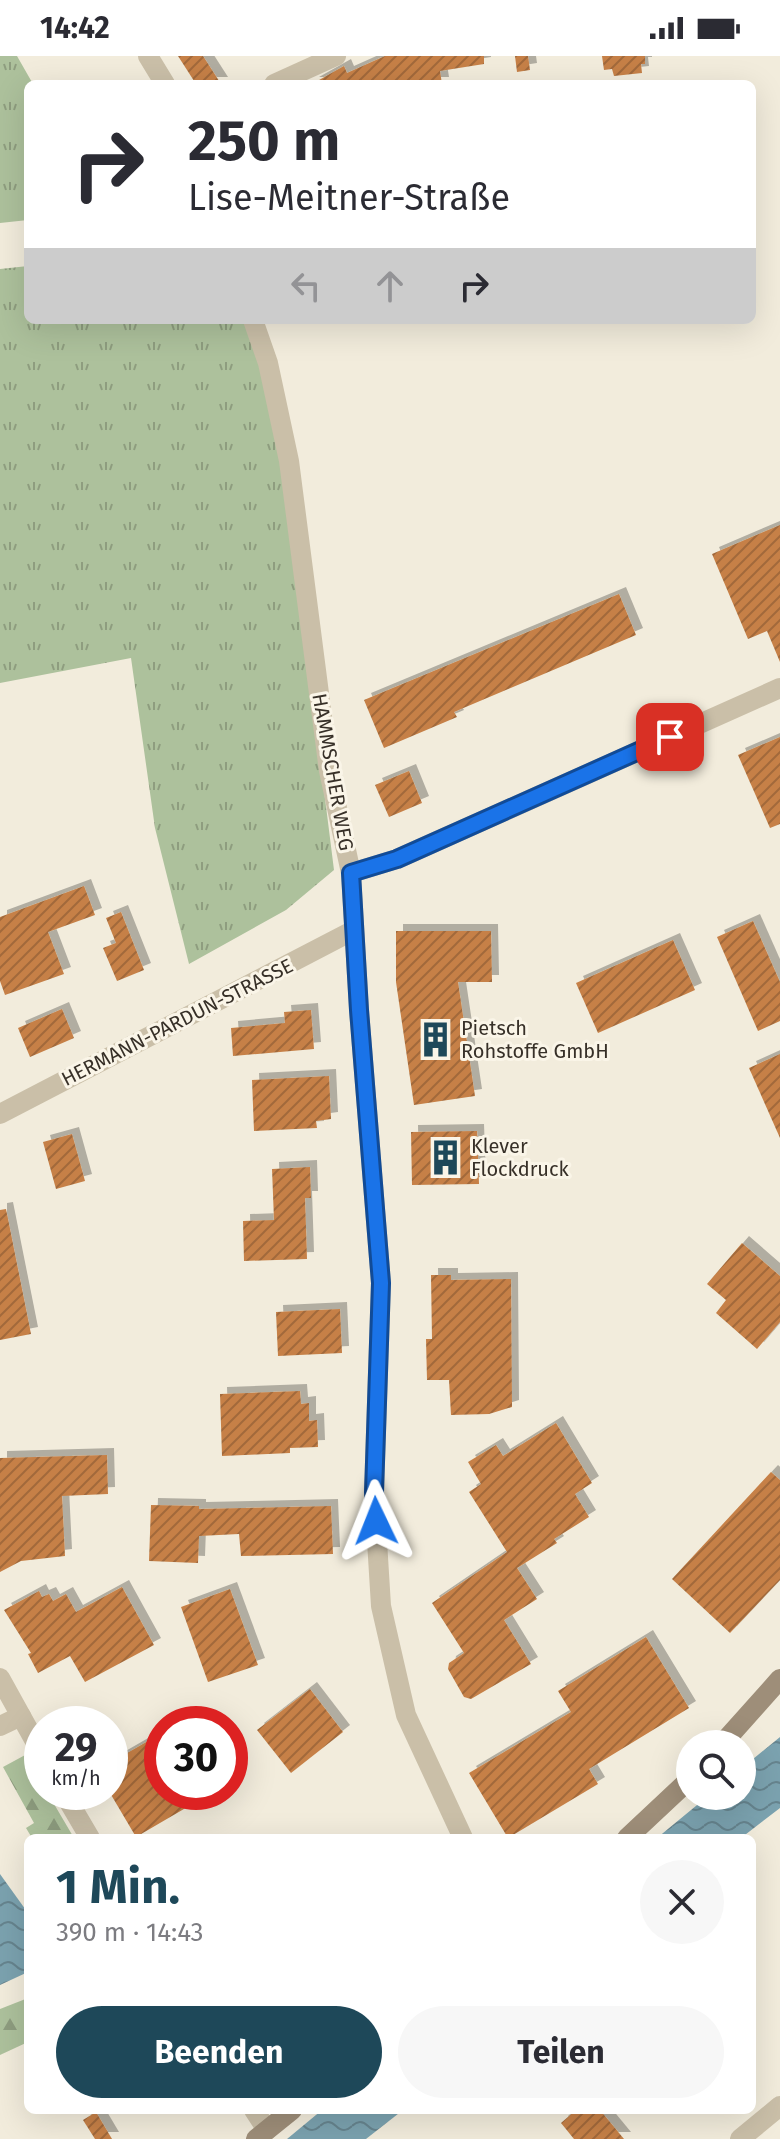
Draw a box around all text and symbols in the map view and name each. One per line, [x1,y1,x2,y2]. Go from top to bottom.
text: 14:42 [40,10,110,46]
text: 250 m [188,108,340,175]
icon: right [56,112,160,216]
text: Lise-Meitner-Straße [188,176,510,220]
icon: left [284,264,328,308]
icon: ahead [368,264,412,308]
icon: right [452,264,496,308]
street label: HAMMSCHER WEG [307,691,359,853]
pin [636,703,704,771]
icon: arrive [648,715,692,759]
street label: HERMANN-PARDUN-STRASSE [57,953,297,1091]
place label: Pietsch Rohstoffe GmbH [461,1016,609,1063]
building icon: Pietsch Rohstoffe GmbH [416,1020,454,1058]
place label: Klever Flockdruck [471,1134,570,1181]
building icon: Klever Flockdruck [426,1139,464,1177]
position arrow [334,1479,418,1563]
speed limit sign: 30 [144,1706,248,1810]
text: 29 [55,1724,97,1772]
map controls [676,1730,756,1810]
button: search [676,1730,756,1810]
text: km/h [51,1766,101,1790]
text: 1 Min. [56,1858,180,1916]
button: close [640,1860,724,1944]
text: 390 m · 14:43 [56,1917,204,1948]
button: Beenden [56,2006,382,2098]
button: Teilen [398,2006,724,2098]

